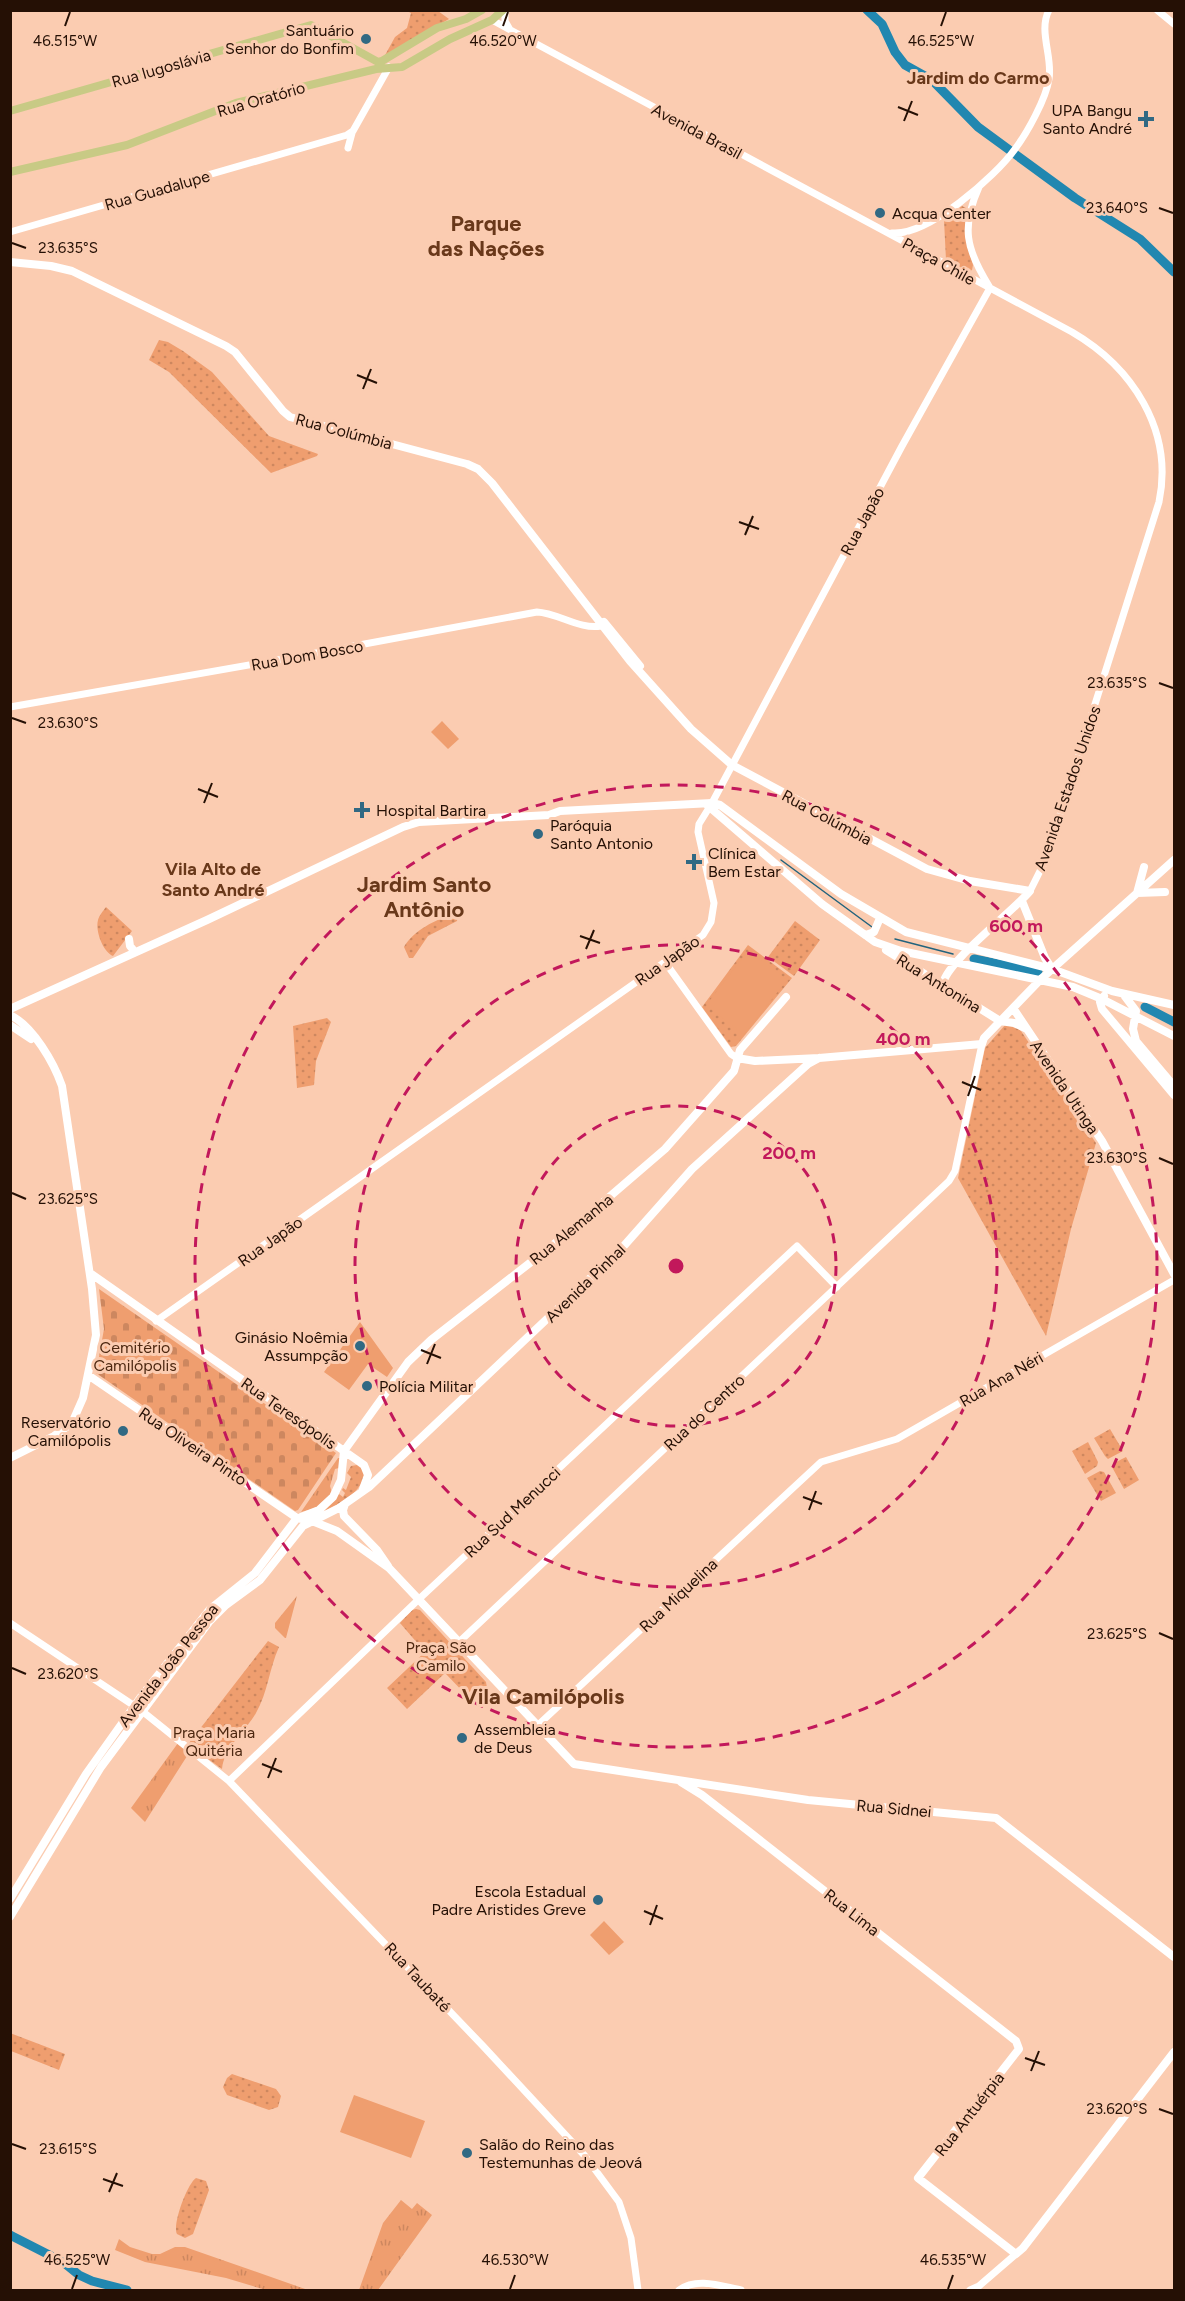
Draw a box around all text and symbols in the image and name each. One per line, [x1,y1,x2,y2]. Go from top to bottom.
place label: Santuário Senhor do Bonfim [225,21,354,58]
text: 46.515°W [33,32,98,50]
marker: Santuário Senhor do Bonfim [359,32,373,46]
text: 46.520°W [469,32,537,50]
text: 46.525°W [908,32,975,50]
street label: Rua Iugoslávia [109,45,213,92]
district label: Jardim do Carmo [907,67,1049,89]
street label: Rua Oratório [215,78,307,121]
street label: Avenida Brasil [648,100,745,163]
place label: UPA Bangu Santo André [1043,101,1132,138]
marker: UPA Bangu Santo André [1137,110,1155,128]
street label: Rua Guadalupe [102,166,212,215]
text: 23.640°S [1086,199,1148,217]
place label: Acqua Center [892,204,992,223]
marker: Acqua Center [873,206,887,220]
district label: Parque das Nações [428,210,544,262]
street label: Praça Chile [899,234,979,289]
text: 23.635°S [38,239,98,257]
street label: Rua Colúmbia [294,409,394,453]
street label: Rua Japão [837,484,888,559]
street label: Rua Dom Bosco [250,636,365,675]
text: 23.635°S [1087,674,1147,692]
street label: Avenida Estados Unidos [1030,703,1105,873]
text: 23.630°S [38,714,98,732]
street label: Rua Colúmbia [779,786,875,849]
marker: Hospital Bartira [353,801,371,819]
place label: Hospital Bartira [376,801,486,820]
place label: Paróquia Santo Antonio [550,816,653,853]
marker: Paróquia Santo Antonio [531,827,545,841]
place label: Clínica Bem Estar [708,844,781,881]
marker: Clínica Bem Estar [685,853,703,871]
district label: Vila Alto de Santo André [161,858,265,901]
district label: Jardim Santo Antônio [357,871,491,923]
text: 600 m [989,915,1043,937]
street label: Rua Japão [631,931,703,990]
street label: Rua Antonina [893,950,984,1017]
text: 400 m [876,1028,930,1050]
street label: Avenida Utinga [1026,1037,1103,1138]
text: 200 m [762,1142,816,1164]
text: 23.630°S [1087,1149,1147,1167]
text: 23.625°S [38,1190,98,1208]
street label: Rua Alemanha [526,1190,617,1269]
street label: Rua Japão [234,1212,306,1271]
street label: Avenida Pinhal [541,1240,629,1326]
centre of rings [666,1256,686,1276]
place label: Ginásio Noêmia Assumpção [235,1328,348,1365]
park label: Cemitério Camilópolis [93,1338,177,1375]
marker: Ginásio Noêmia Assumpção [353,1339,367,1353]
street label: Rua Ana Néri [956,1348,1046,1411]
street label: Rua do Centro [660,1370,749,1455]
street label: Rua Teresópolis [237,1374,340,1453]
place label: Polícia Militar [379,1377,474,1396]
marker: Polícia Militar [360,1379,374,1393]
street label: Rua Oliveira Pinto [135,1403,250,1490]
place label: Reservatório Camilópolis [21,1413,111,1450]
marker: Reservatório Camilópolis [116,1424,130,1438]
street label: Rua Sud Menucci [460,1463,564,1562]
street label: Rua Miquelina [635,1554,721,1636]
street label: Avenida João Pessoa [115,1600,222,1731]
text: 23.625°S [1087,1625,1147,1643]
park label: Praça São Camilo [406,1638,476,1675]
text: 23.620°S [38,1665,98,1683]
district label: Vila Camilópolis [462,1683,624,1710]
place label: Assembleia de Deus [474,1720,556,1757]
park label: Praça Maria Quitéria [173,1723,255,1760]
marker: Assembleia de Deus [455,1731,469,1745]
street label: Rua Sidnei [856,1796,932,1821]
place label: Escola Estadual Padre Aristides Greve [432,1882,586,1919]
street label: Rua Lima [820,1885,883,1940]
marker: Escola Estadual Padre Aristides Greve [591,1893,605,1907]
street label: Rua Taubaté [381,1939,455,2016]
street label: Rua Antuérpia [931,2069,1008,2160]
text: 23.620°S [1087,2100,1147,2118]
place label: Salão do Reino das Testemunhas de Jeová [479,2135,642,2172]
text: 23.615°S [39,2140,97,2158]
marker: Salão do Reino das Testemunhas de Jeová [460,2146,474,2160]
text: 46.525°W [44,2251,111,2269]
text: 46.530°W [481,2251,549,2269]
text: 46.535°W [920,2251,987,2269]

